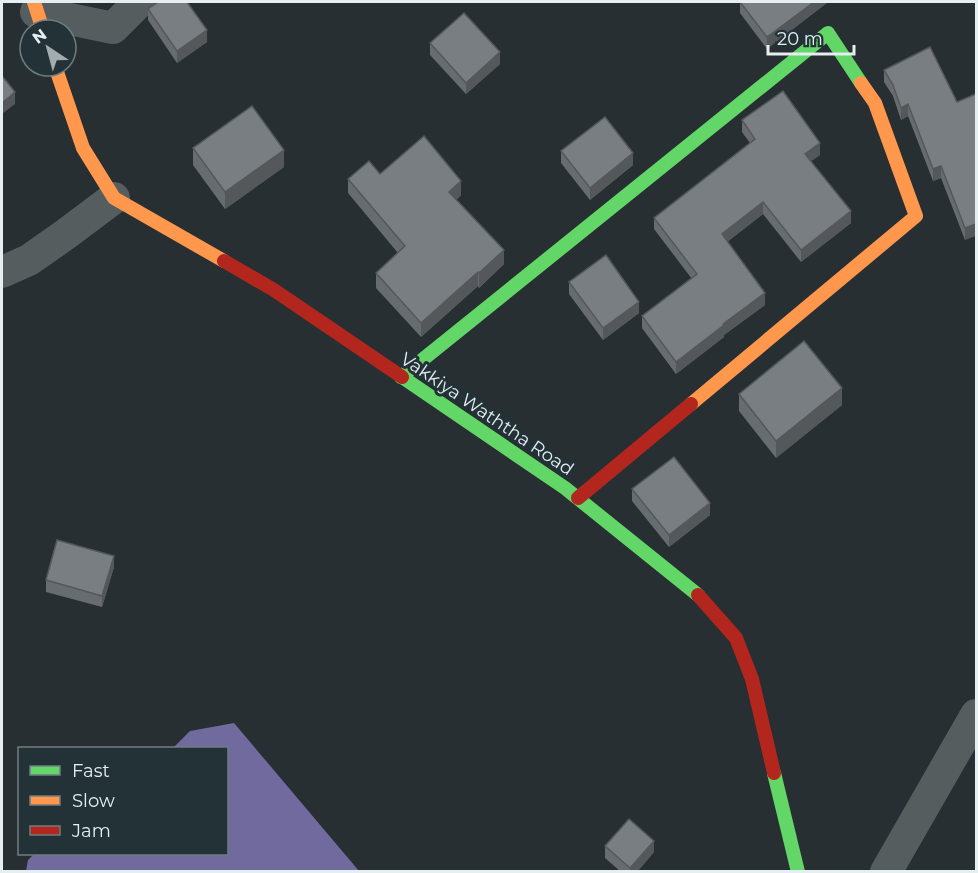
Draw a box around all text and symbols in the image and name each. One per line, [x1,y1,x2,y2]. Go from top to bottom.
north arrow [18,18,78,78]
scale bar [768,18,854,56]
text: N [29,25,50,48]
text: 20 m [777,28,823,50]
street label: Vakkiya Waththa Road [396,348,578,480]
legend [18,747,228,855]
text: Fast [72,760,110,782]
text: Slow [72,790,115,812]
text: Jam [71,820,111,842]

